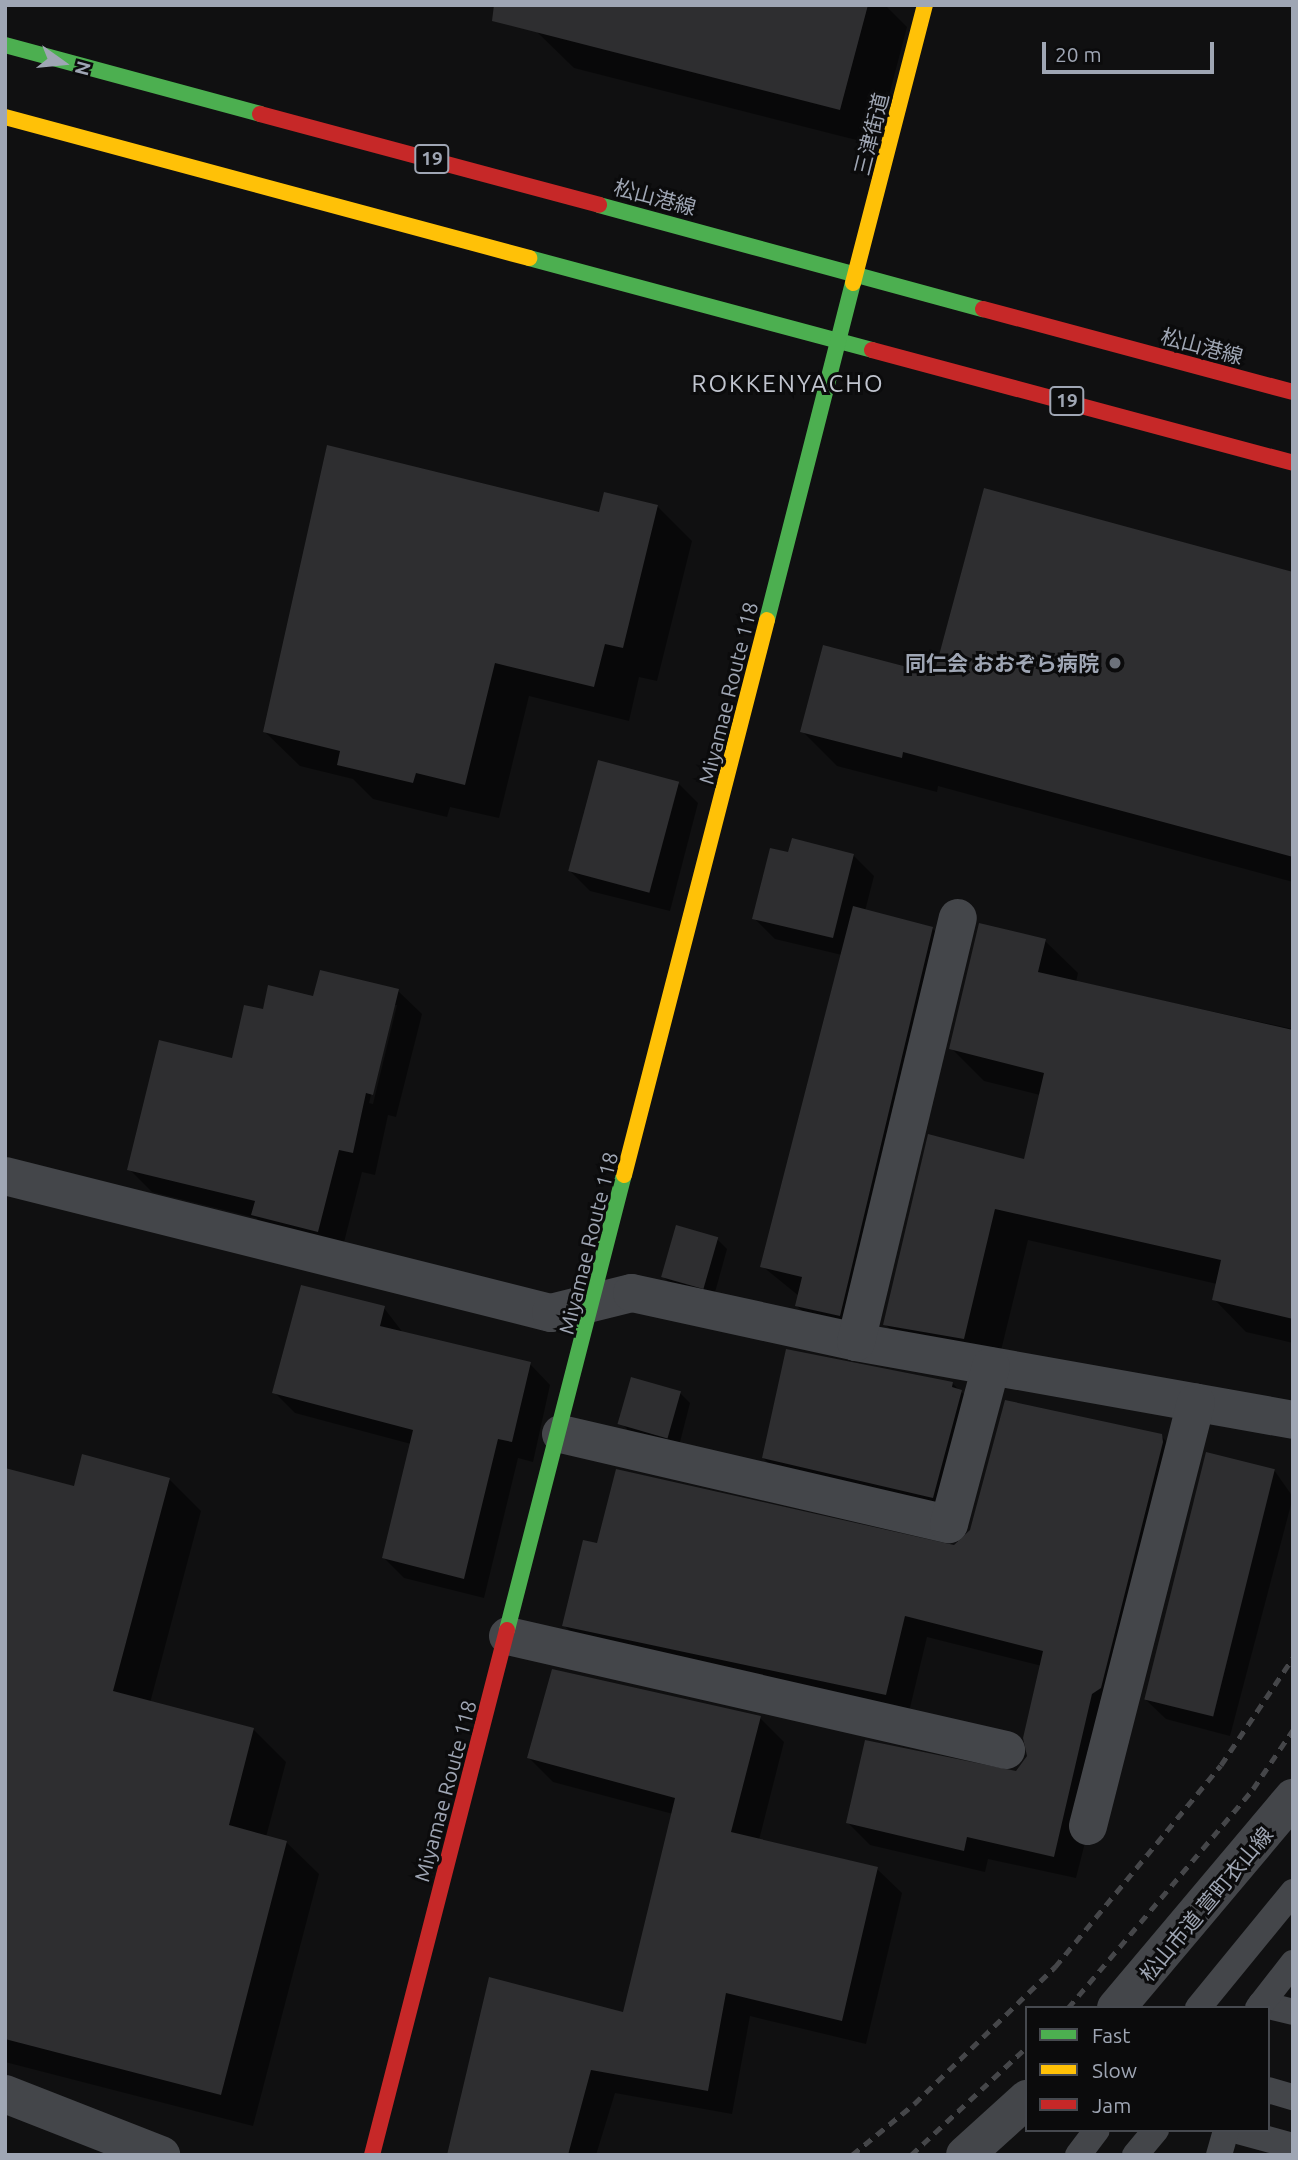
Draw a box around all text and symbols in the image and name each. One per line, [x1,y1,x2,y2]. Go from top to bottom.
north arrow [28,28,98,98]
scale bar [1046,28,1218,72]
text: 20 m [1055,42,1102,66]
text: N [71,59,96,78]
street label: 三津街道 [849,90,893,178]
road number: 19 [413,144,451,174]
street label: 松山港線 [611,174,699,220]
street label: 松山港線 [1158,323,1246,369]
district label: ROKKENYACHO [693,370,883,398]
road number: 19 [1048,386,1086,416]
street label: Miyamae Route 118 [693,599,763,787]
place label: 同仁会 おおぞら病院 [905,650,1099,676]
marker: 同仁会 おおぞら病院 [1105,653,1125,673]
street label: Miyamae Route 118 [553,1149,623,1337]
street label: Miyamae Route 118 [409,1697,481,1885]
street label: 松山市道 萱町衣山線 [1134,1822,1278,1986]
legend [1025,2006,1270,2132]
text: Fast [1092,2023,1130,2047]
text: Slow [1092,2058,1137,2082]
text: Jam [1092,2093,1131,2117]

